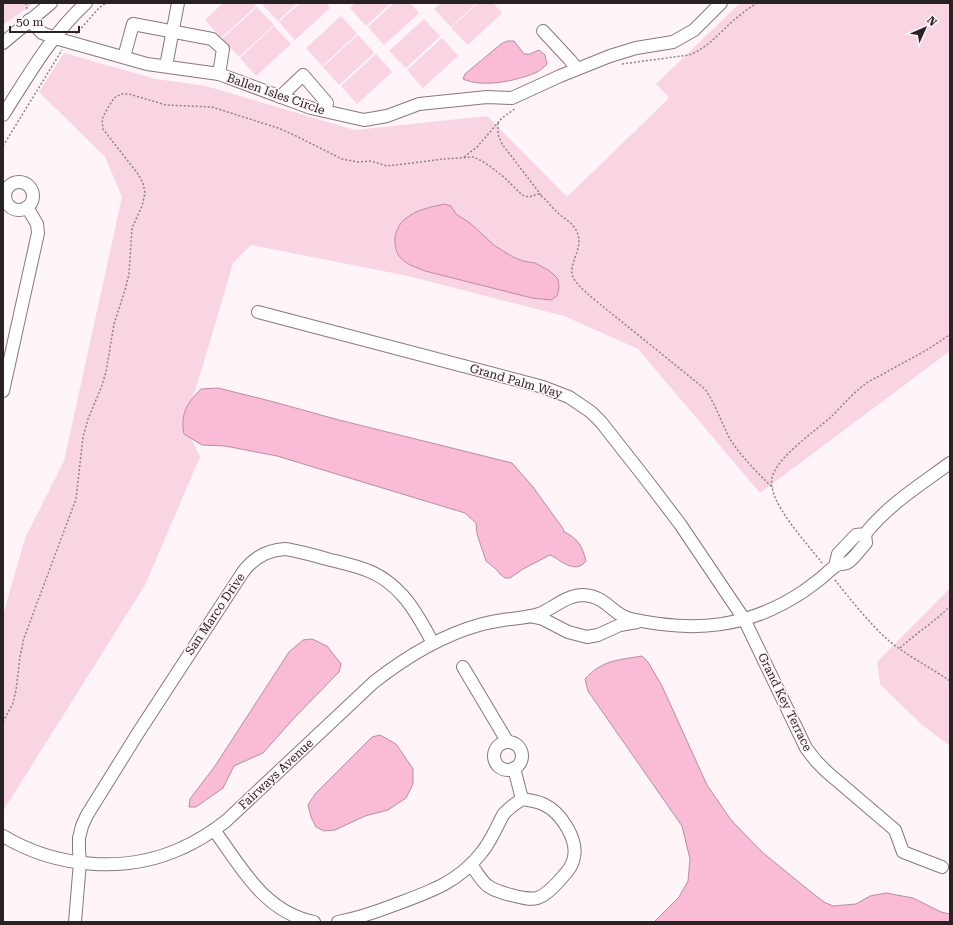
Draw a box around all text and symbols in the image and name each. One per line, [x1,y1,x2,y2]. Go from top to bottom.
scale bar [10,8,79,34]
north arrow [905,8,945,48]
text: N [924,14,940,29]
text: 50 m [16,15,43,29]
street label: Ballen Isles Circle [225,71,327,117]
street label: Grand Palm Way [468,361,565,401]
street label: San Marco Drive [182,570,248,658]
street label: Grand Key Terrace [755,651,815,754]
street label: Fairways Avenue [236,736,316,812]

